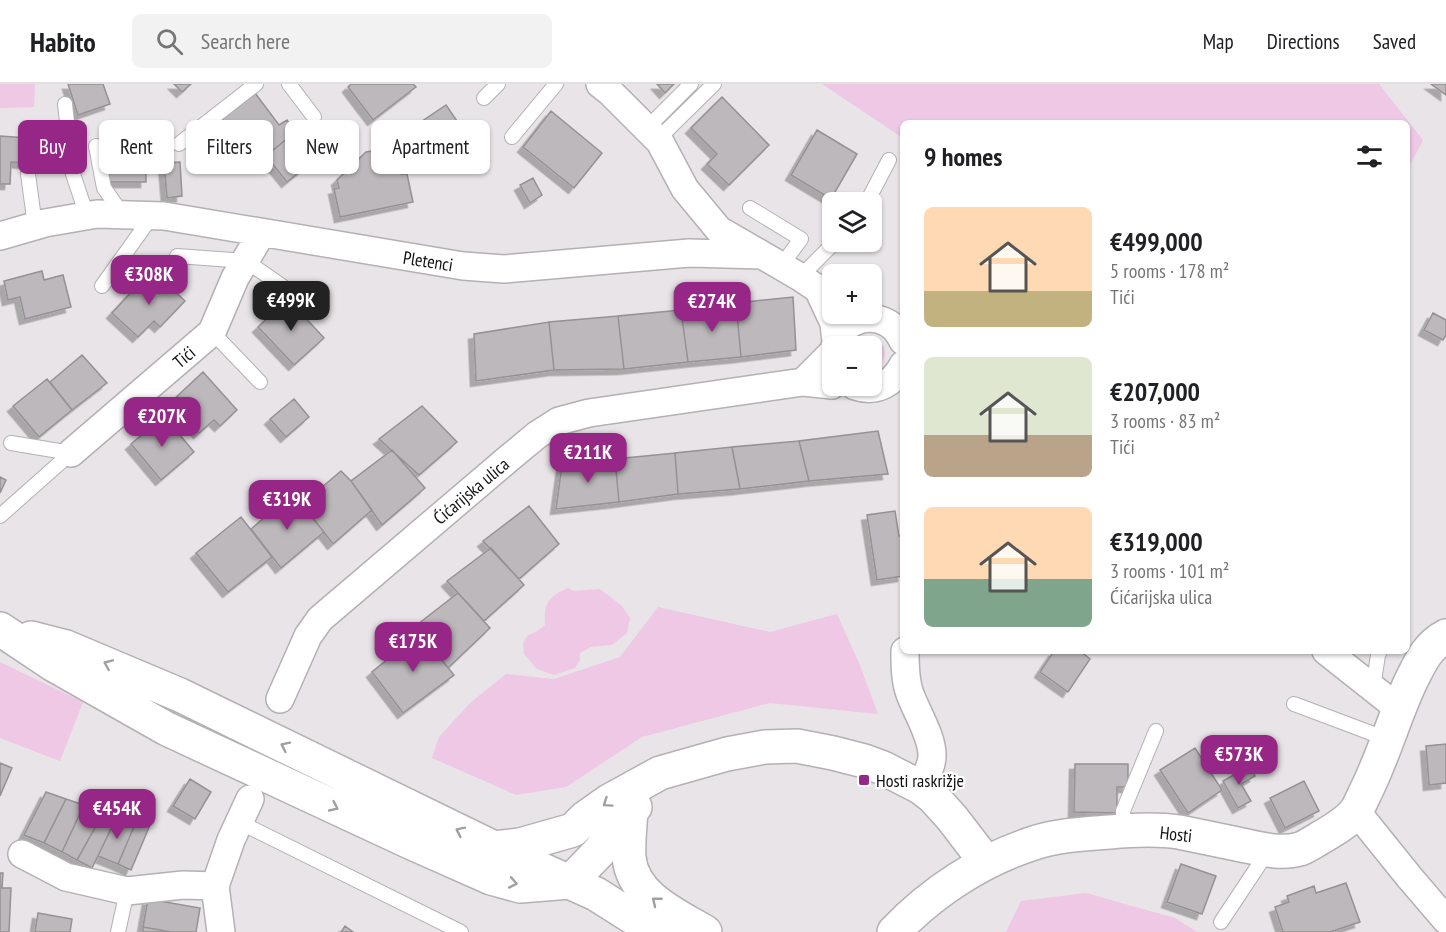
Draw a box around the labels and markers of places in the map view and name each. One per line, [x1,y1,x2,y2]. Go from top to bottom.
pin: €308K [107,255,191,306]
pin: €499K [249,281,333,332]
pin: €274K [670,282,754,333]
pin: €207K [120,397,204,448]
pin: €211K [546,433,630,484]
pin: €319K [245,480,329,531]
pin: €175K [371,622,455,673]
pin: €573K [1197,735,1281,786]
place label: Hosti raskrižje [876,769,964,792]
marker: Hosti raskrižje [857,773,871,787]
pin: €454K [75,789,159,840]

